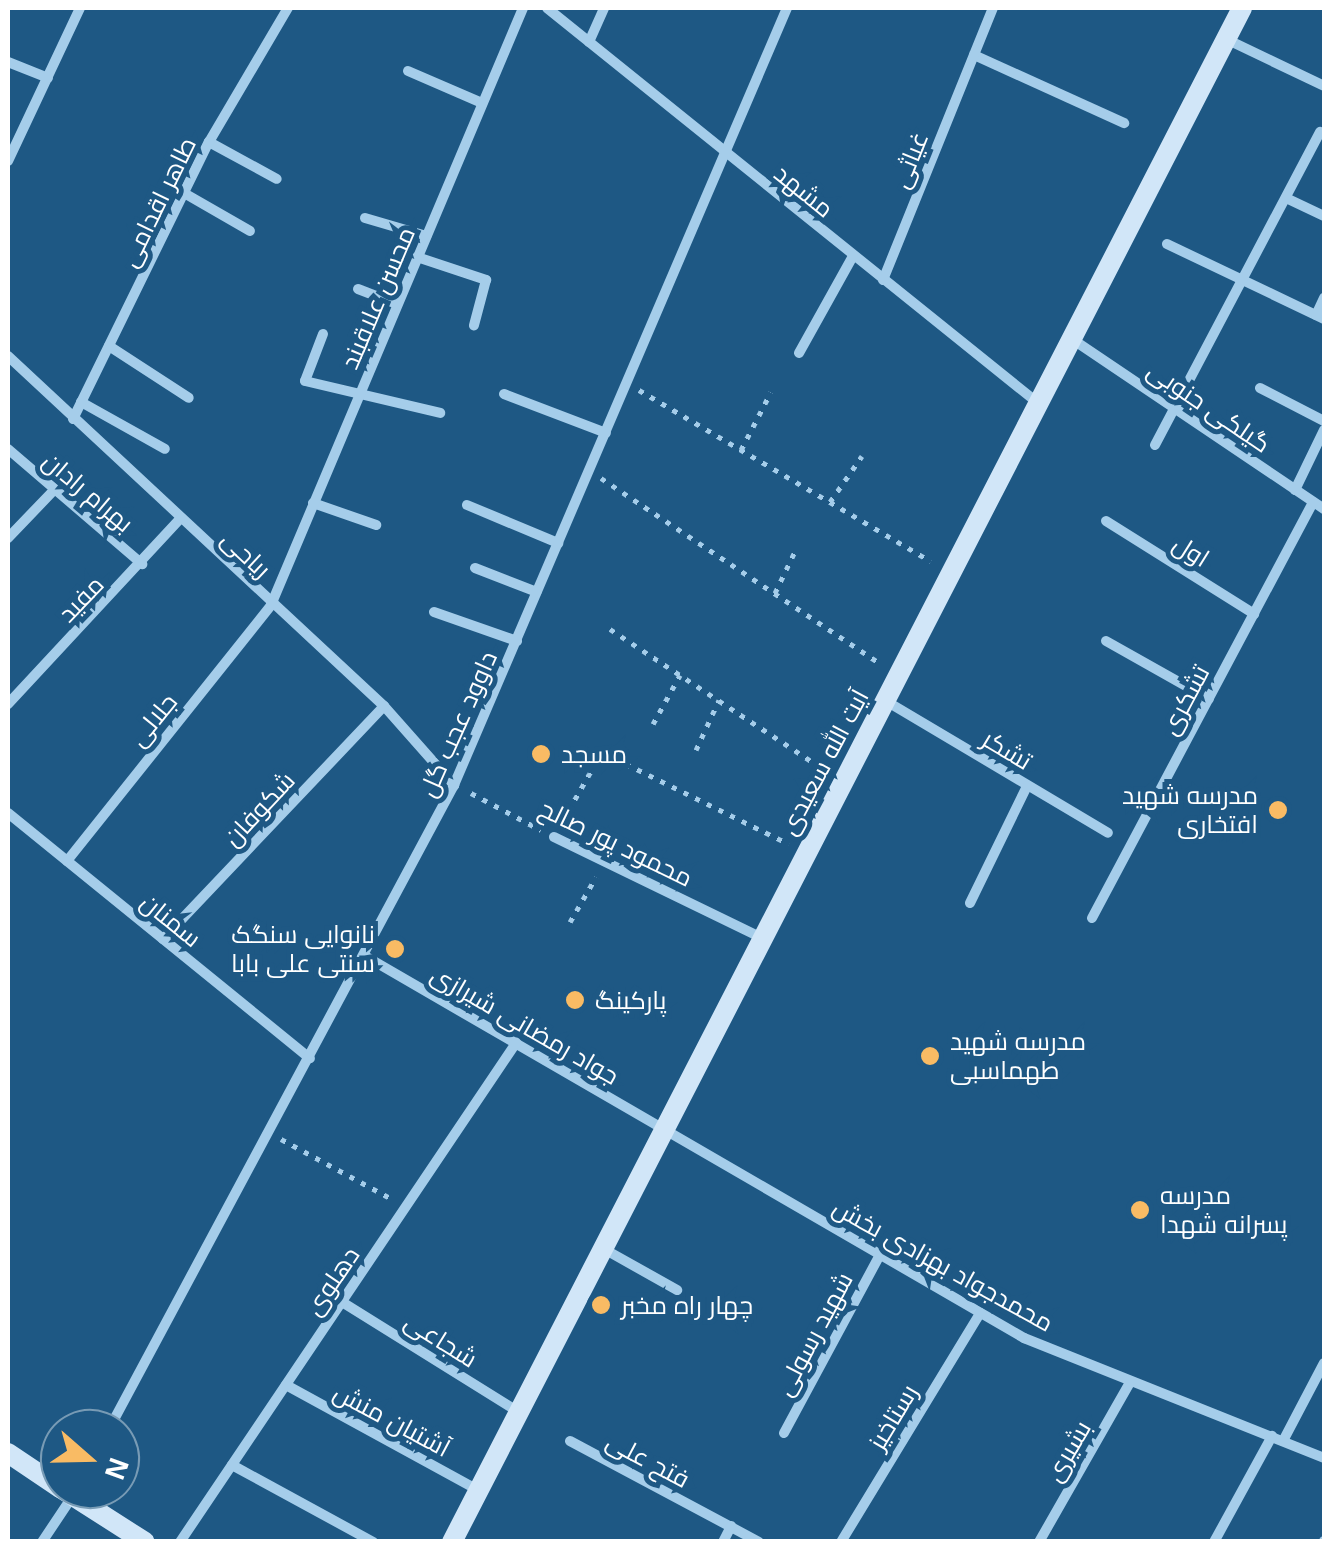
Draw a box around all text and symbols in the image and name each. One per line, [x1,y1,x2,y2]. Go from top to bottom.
street label: غیاثی [885,127,935,193]
street label: طاهر اقدامی [114,132,202,272]
street label: مشهد [768,158,840,224]
street label: محسن علاقبند [335,222,421,374]
street label: گیلکی جنوبی [1142,355,1276,459]
street label: بهرام رادان [37,446,139,538]
street label: ریاحی [215,524,277,584]
street label: اول [1167,528,1215,574]
street label: مفید [52,570,110,628]
street label: داوود عجب گل [412,646,504,802]
street label: تشکری [1154,660,1216,740]
street label: آیت الله سعیدی [773,684,875,840]
street label: جلالی [123,687,183,753]
street label: تشکر [977,724,1037,776]
place label: مسجد [561,739,627,769]
marker: مسجد [530,743,552,765]
street label: شکوفان [217,766,301,852]
place label: مدرسه شهید افتخاری [1122,781,1258,840]
street label: محمود پور صالح [535,793,697,893]
marker: مدرسه شهید افتخاری [1267,799,1289,821]
street label: سمنان [135,887,207,953]
place label: نانوایی سنگک سنتی علی بابا [231,920,375,979]
marker: نانوایی سنگک سنتی علی بابا [384,938,406,960]
street label: جواد رمضانی شیرازی [426,959,624,1091]
place label: پارکینگ [595,985,666,1015]
marker: پارکینگ [564,989,586,1011]
place label: مدرسه شهید طهماسبی [950,1027,1086,1086]
marker: مدرسه شهید طهماسبی [919,1045,941,1067]
place label: مدرسه پسرانه شهدا [1160,1181,1287,1240]
street label: محمدجواد بهزادی بخش [828,1192,1058,1338]
marker: مدرسه پسرانه شهدا [1129,1199,1151,1221]
street label: دهلوی [298,1241,366,1321]
street label: شهید رسولی [769,1267,859,1401]
place label: چهار راه مخبر [621,1290,753,1320]
marker: چهار راه مخبر [590,1294,612,1316]
street label: شجاعی [399,1306,483,1374]
street label: آشتیان منش [329,1377,455,1463]
street label: رستاخیز [862,1379,924,1455]
north arrow [40,1409,140,1509]
street label: بشیری [1039,1415,1097,1487]
street label: فتح علی [601,1426,695,1494]
text: N [99,1454,135,1484]

